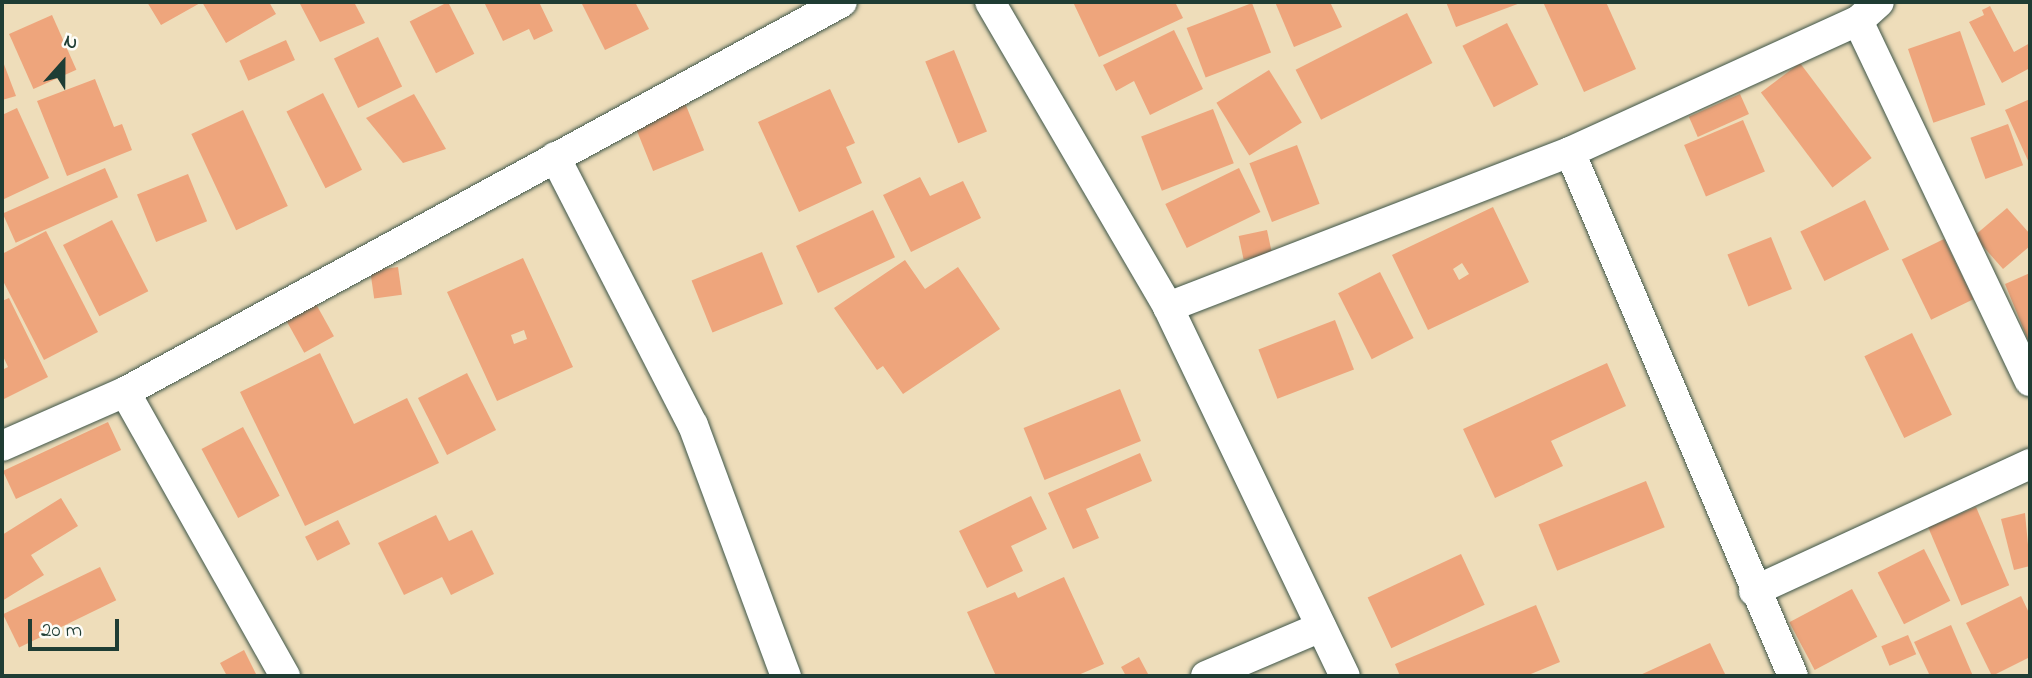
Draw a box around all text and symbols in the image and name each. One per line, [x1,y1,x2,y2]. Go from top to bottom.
north arrow [28,28,98,98]
text: N [60,28,82,58]
scale bar [32,604,122,648]
text: 20 m [41,616,82,646]

